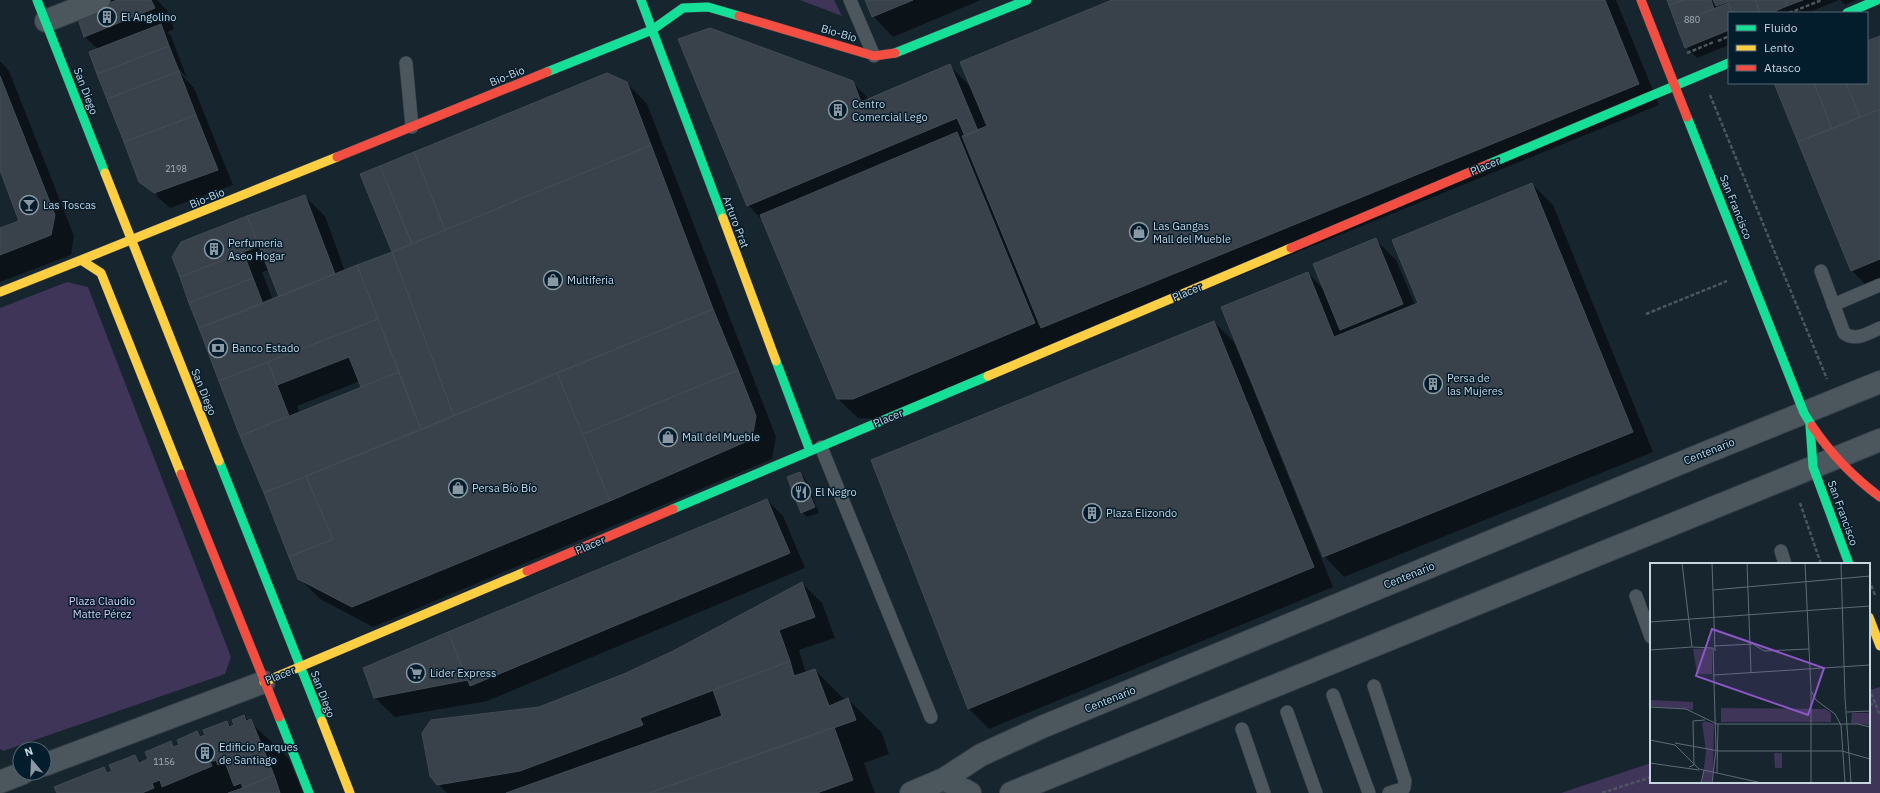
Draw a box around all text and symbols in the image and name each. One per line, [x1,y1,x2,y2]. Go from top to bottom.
building icon: El Angolino [96,6,118,28]
place label: El Angolino [121,10,176,24]
legend [1728,12,1868,84]
house number: 880 [1684,14,1700,25]
text: Fluido [1764,20,1798,35]
street label: Bio-Bio [819,21,859,45]
text: Lento [1764,40,1794,55]
text: Atasco [1764,60,1801,75]
street label: Bio-Bio [487,63,527,89]
street label: San Diego [71,66,101,116]
place label: Centro Comercial Lego [852,97,928,124]
building icon: Centro Comercial Lego [827,99,849,121]
street label: Placer [1468,153,1502,179]
house number: 2198 [165,163,187,174]
street label: San Francisco [1717,173,1755,241]
street label: Bio-Bio [187,185,227,211]
bar icon: Las Toscas [18,194,40,216]
street label: Arturo Prat [720,194,752,250]
place label: Las Toscas [43,198,96,212]
place label: Las Gangas Mall del Mueble [1153,219,1231,246]
shop icon: Las Gangas Mall del Mueble [1128,221,1150,243]
place label: Perfumeria Aseo Hogar [228,236,285,263]
building icon: Perfumeria Aseo Hogar [203,238,225,260]
shop icon: Multiferia [542,269,564,291]
place label: Multiferia [567,273,614,287]
street label: Placer [1170,279,1204,305]
bank icon: Banco Estado [207,337,229,359]
place label: Banco Estado [232,341,300,355]
street label: San Diego [188,367,220,417]
place label: Persa de las Mujeres [1447,371,1503,398]
building icon: Persa de las Mujeres [1422,373,1444,395]
street label: Placer [871,405,905,431]
shop icon: Mall del Mueble [657,426,679,448]
place label: Mall del Mueble [682,430,760,444]
street label: Centenario [1681,434,1737,468]
shop icon: Persa Bío Bío [447,477,469,499]
street label: San Francisco [1825,478,1861,548]
place label: Persa Bío Bío [472,481,537,495]
restaurant icon: El Negro [790,481,812,503]
place label: El Negro [815,485,857,499]
building icon: Plaza Elizondo [1081,502,1103,524]
place label: Plaza Elizondo [1106,506,1177,520]
street label: Placer [573,532,607,558]
street label: Centenario [1381,558,1437,592]
inset map [1650,563,1870,783]
park label: Plaza Claudio Matte Pérez [69,594,135,621]
supermarket icon: Lider Express [405,662,427,684]
street label: Placer [263,663,297,687]
place label: Lider Express [430,666,496,680]
street label: San Diego [308,669,338,719]
street label: Centenario [1082,682,1138,716]
place label: Edificio Parques de Santiago [219,740,298,767]
north arrow [12,741,52,781]
building icon: Edificio Parques de Santiago [194,742,216,764]
text: N [23,744,35,759]
house number: 1156 [153,756,175,767]

